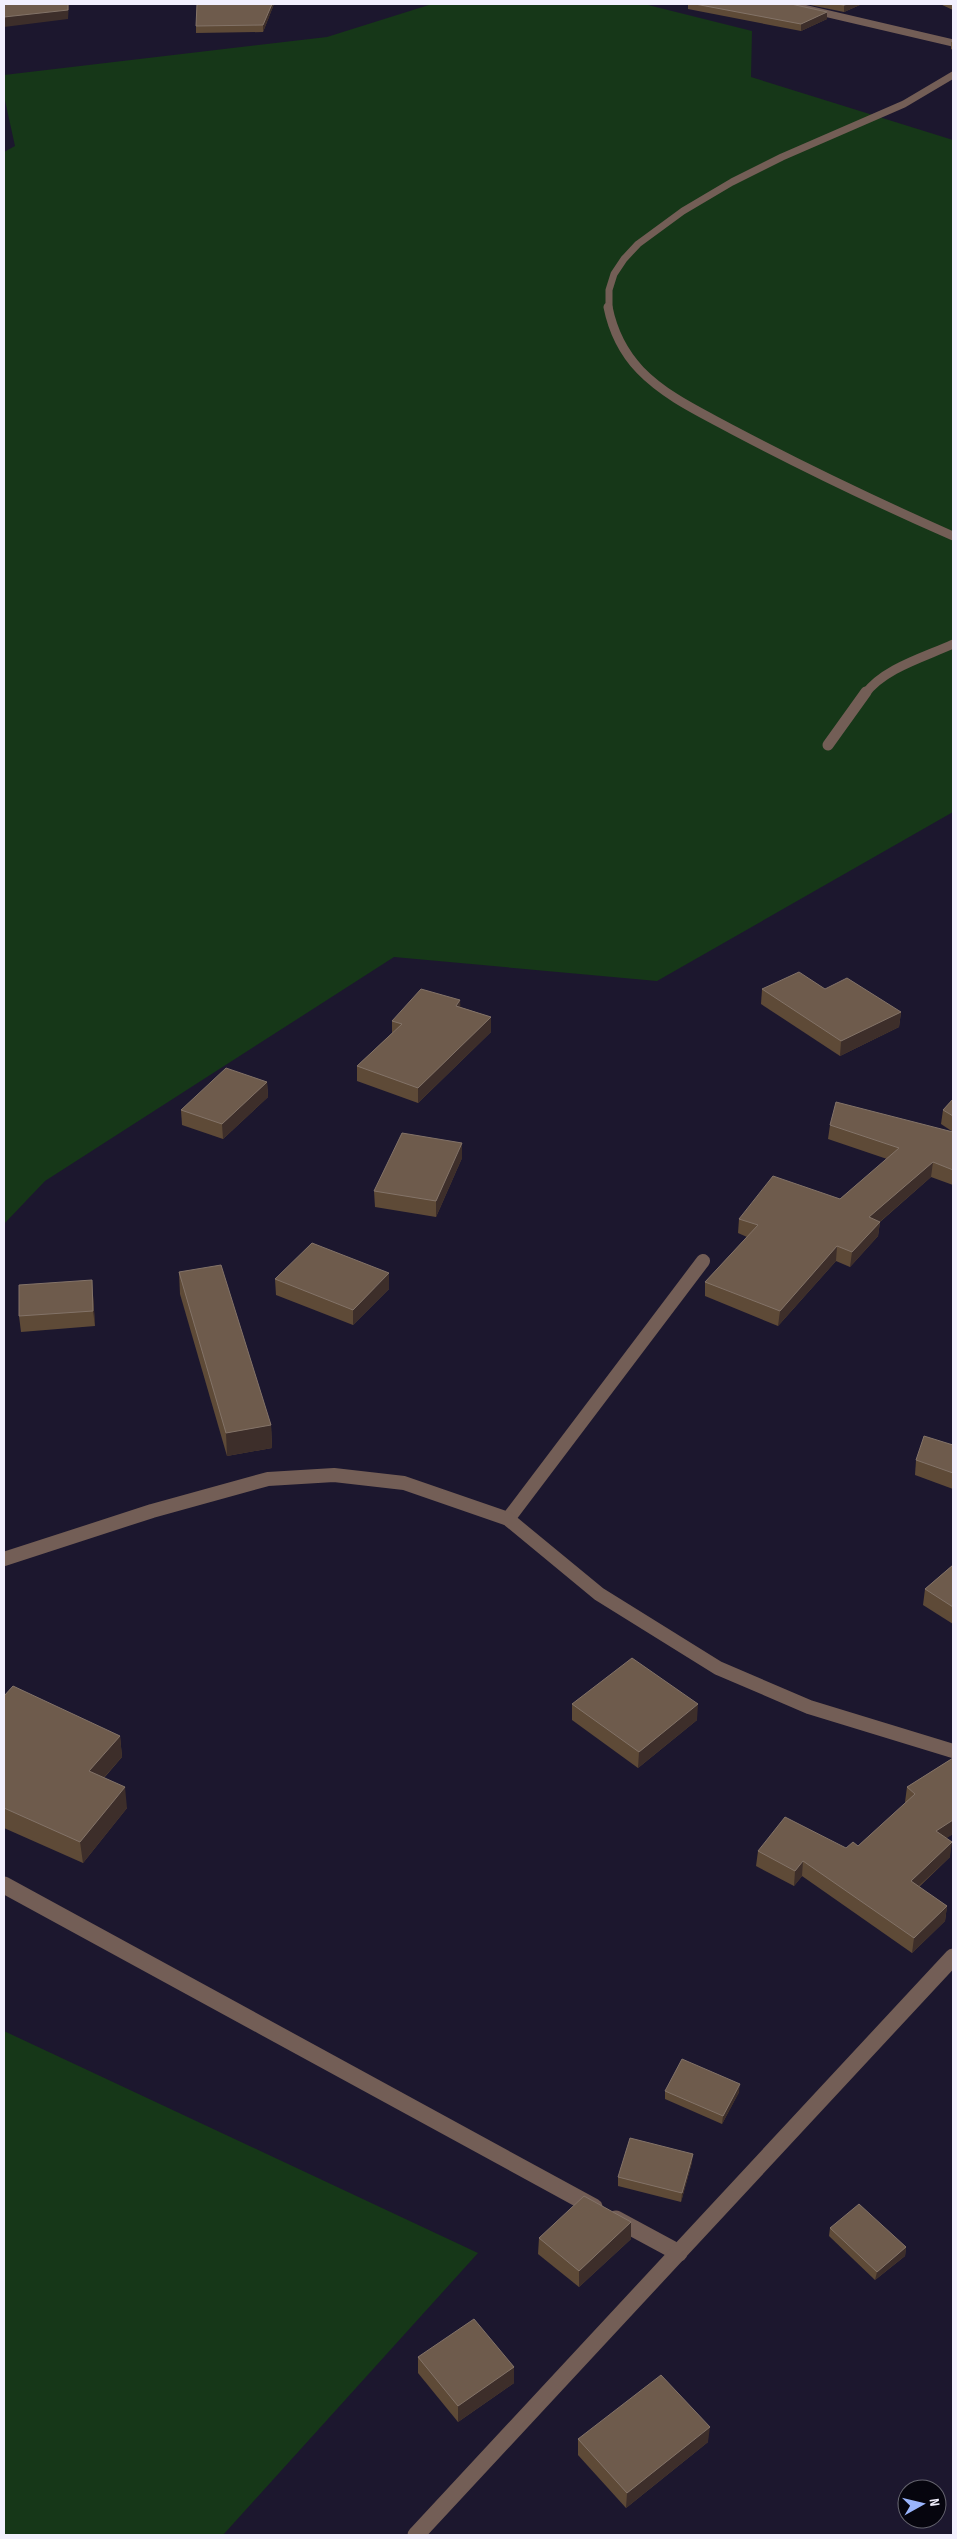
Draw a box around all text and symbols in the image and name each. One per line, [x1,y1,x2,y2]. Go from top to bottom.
north arrow [897,2479,947,2529]
text: N [925,2497,943,2507]

